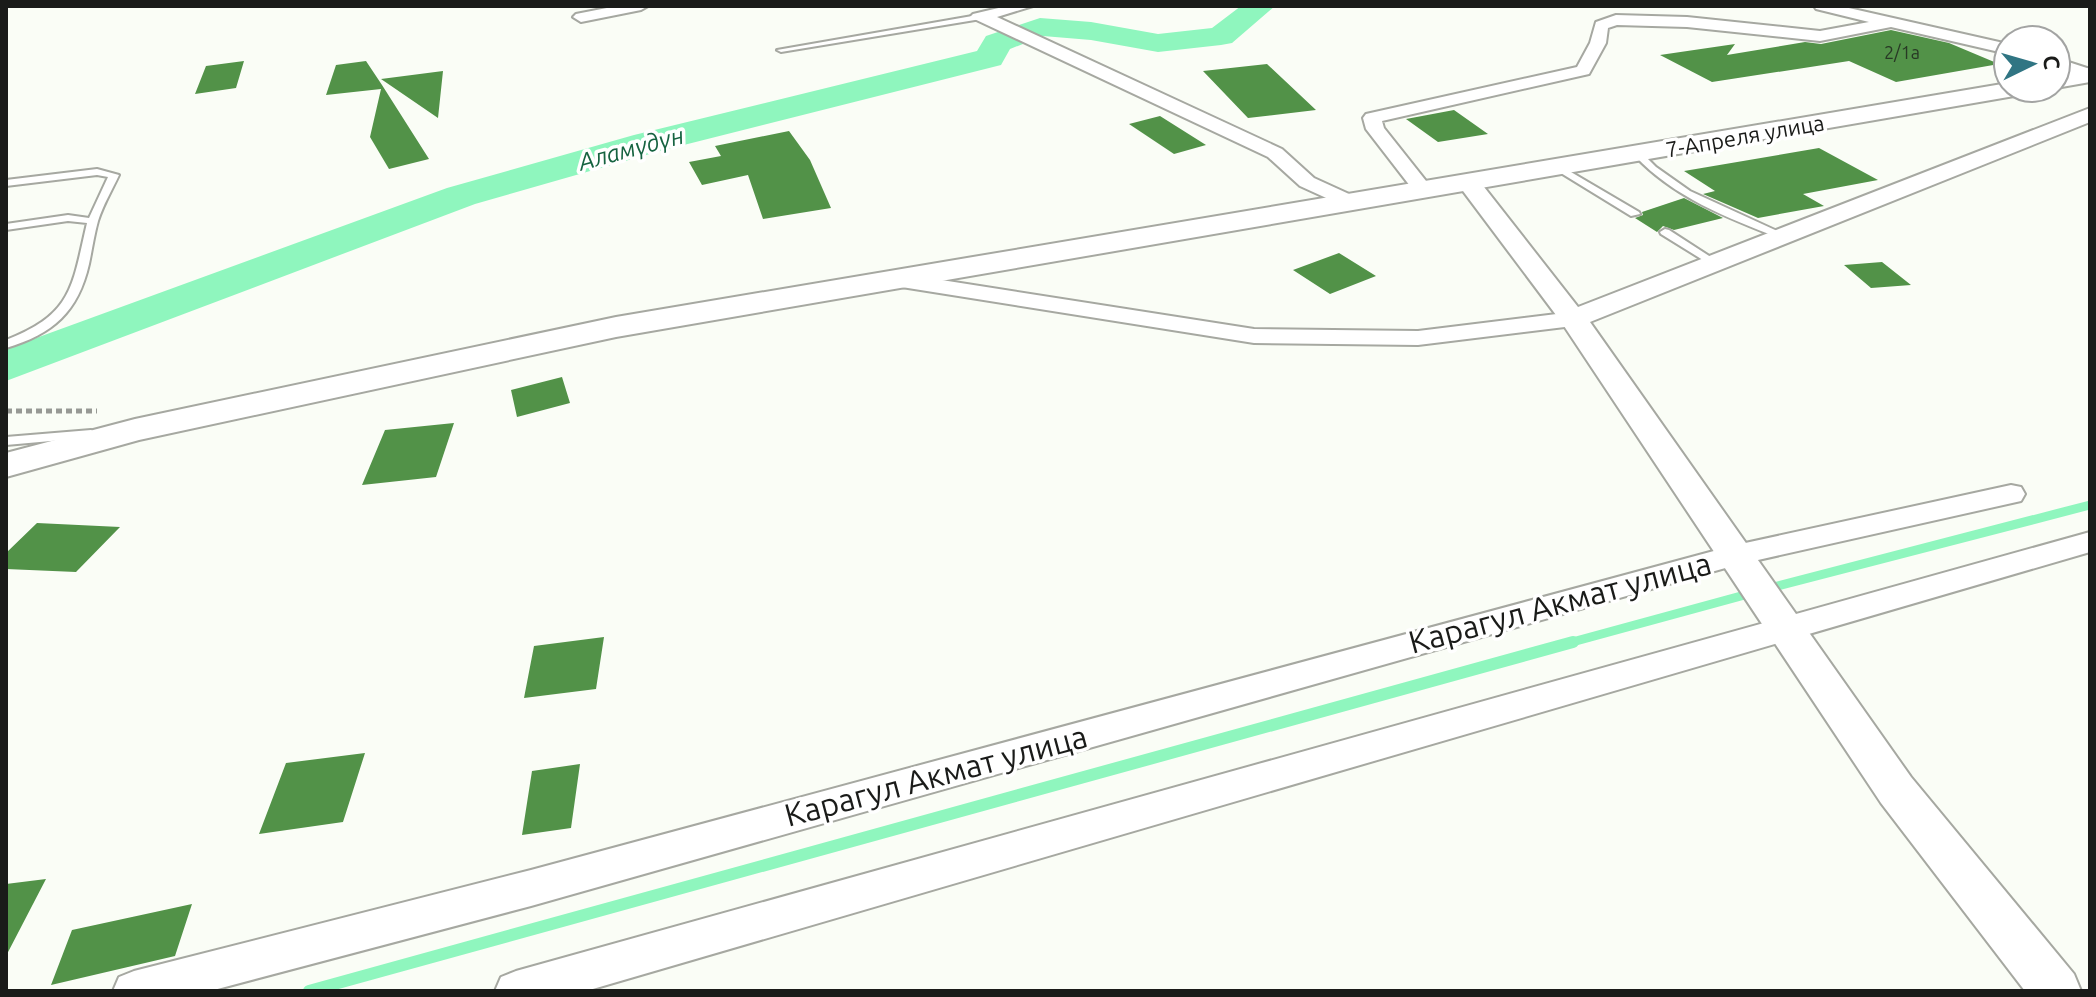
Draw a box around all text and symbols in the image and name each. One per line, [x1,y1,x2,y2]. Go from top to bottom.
north arrow [1992,24,2072,104]
house number: 2/1a [1884,42,1920,62]
text: С [2039,54,2065,70]
street label: 7-Апреля улица [1664,109,1826,162]
water label: Аламүдүн [574,121,687,176]
street label: Карагул Акмат улица [1405,544,1715,660]
street label: Карагул Акмат улица [781,717,1091,833]

